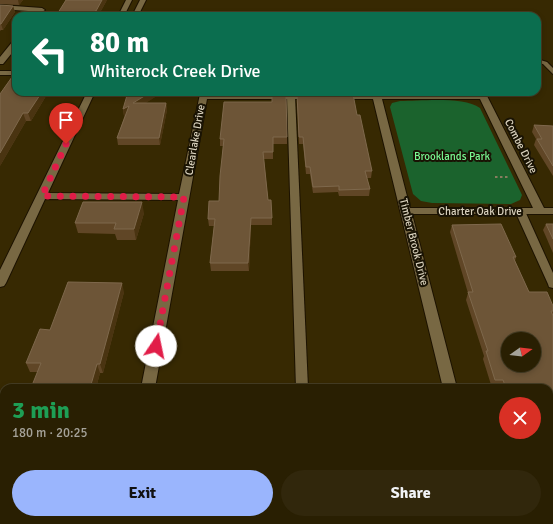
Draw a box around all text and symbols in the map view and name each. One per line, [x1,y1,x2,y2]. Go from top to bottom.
text: 80 m [90,26,149,60]
icon: left [24,28,76,80]
text: Whiterock Creek Drive [90,60,261,82]
pin [49,103,83,144]
street label: Clearlake Drive [182,104,208,176]
icon: arrive [55,109,77,131]
street label: Combe Drive [502,117,540,175]
park label: Brooklands Park [414,150,491,163]
street label: Timber Brook Drive [397,197,431,287]
street label: Charter Oak Drive [438,205,522,218]
position arrow [135,325,177,367]
north arrow [501,332,541,372]
map controls [501,332,541,372]
text: 3 min [12,395,70,425]
button: close [499,397,541,439]
text: 180 m · 20:25 [12,425,88,441]
button: Exit [12,470,273,516]
button: Share [281,470,541,516]

